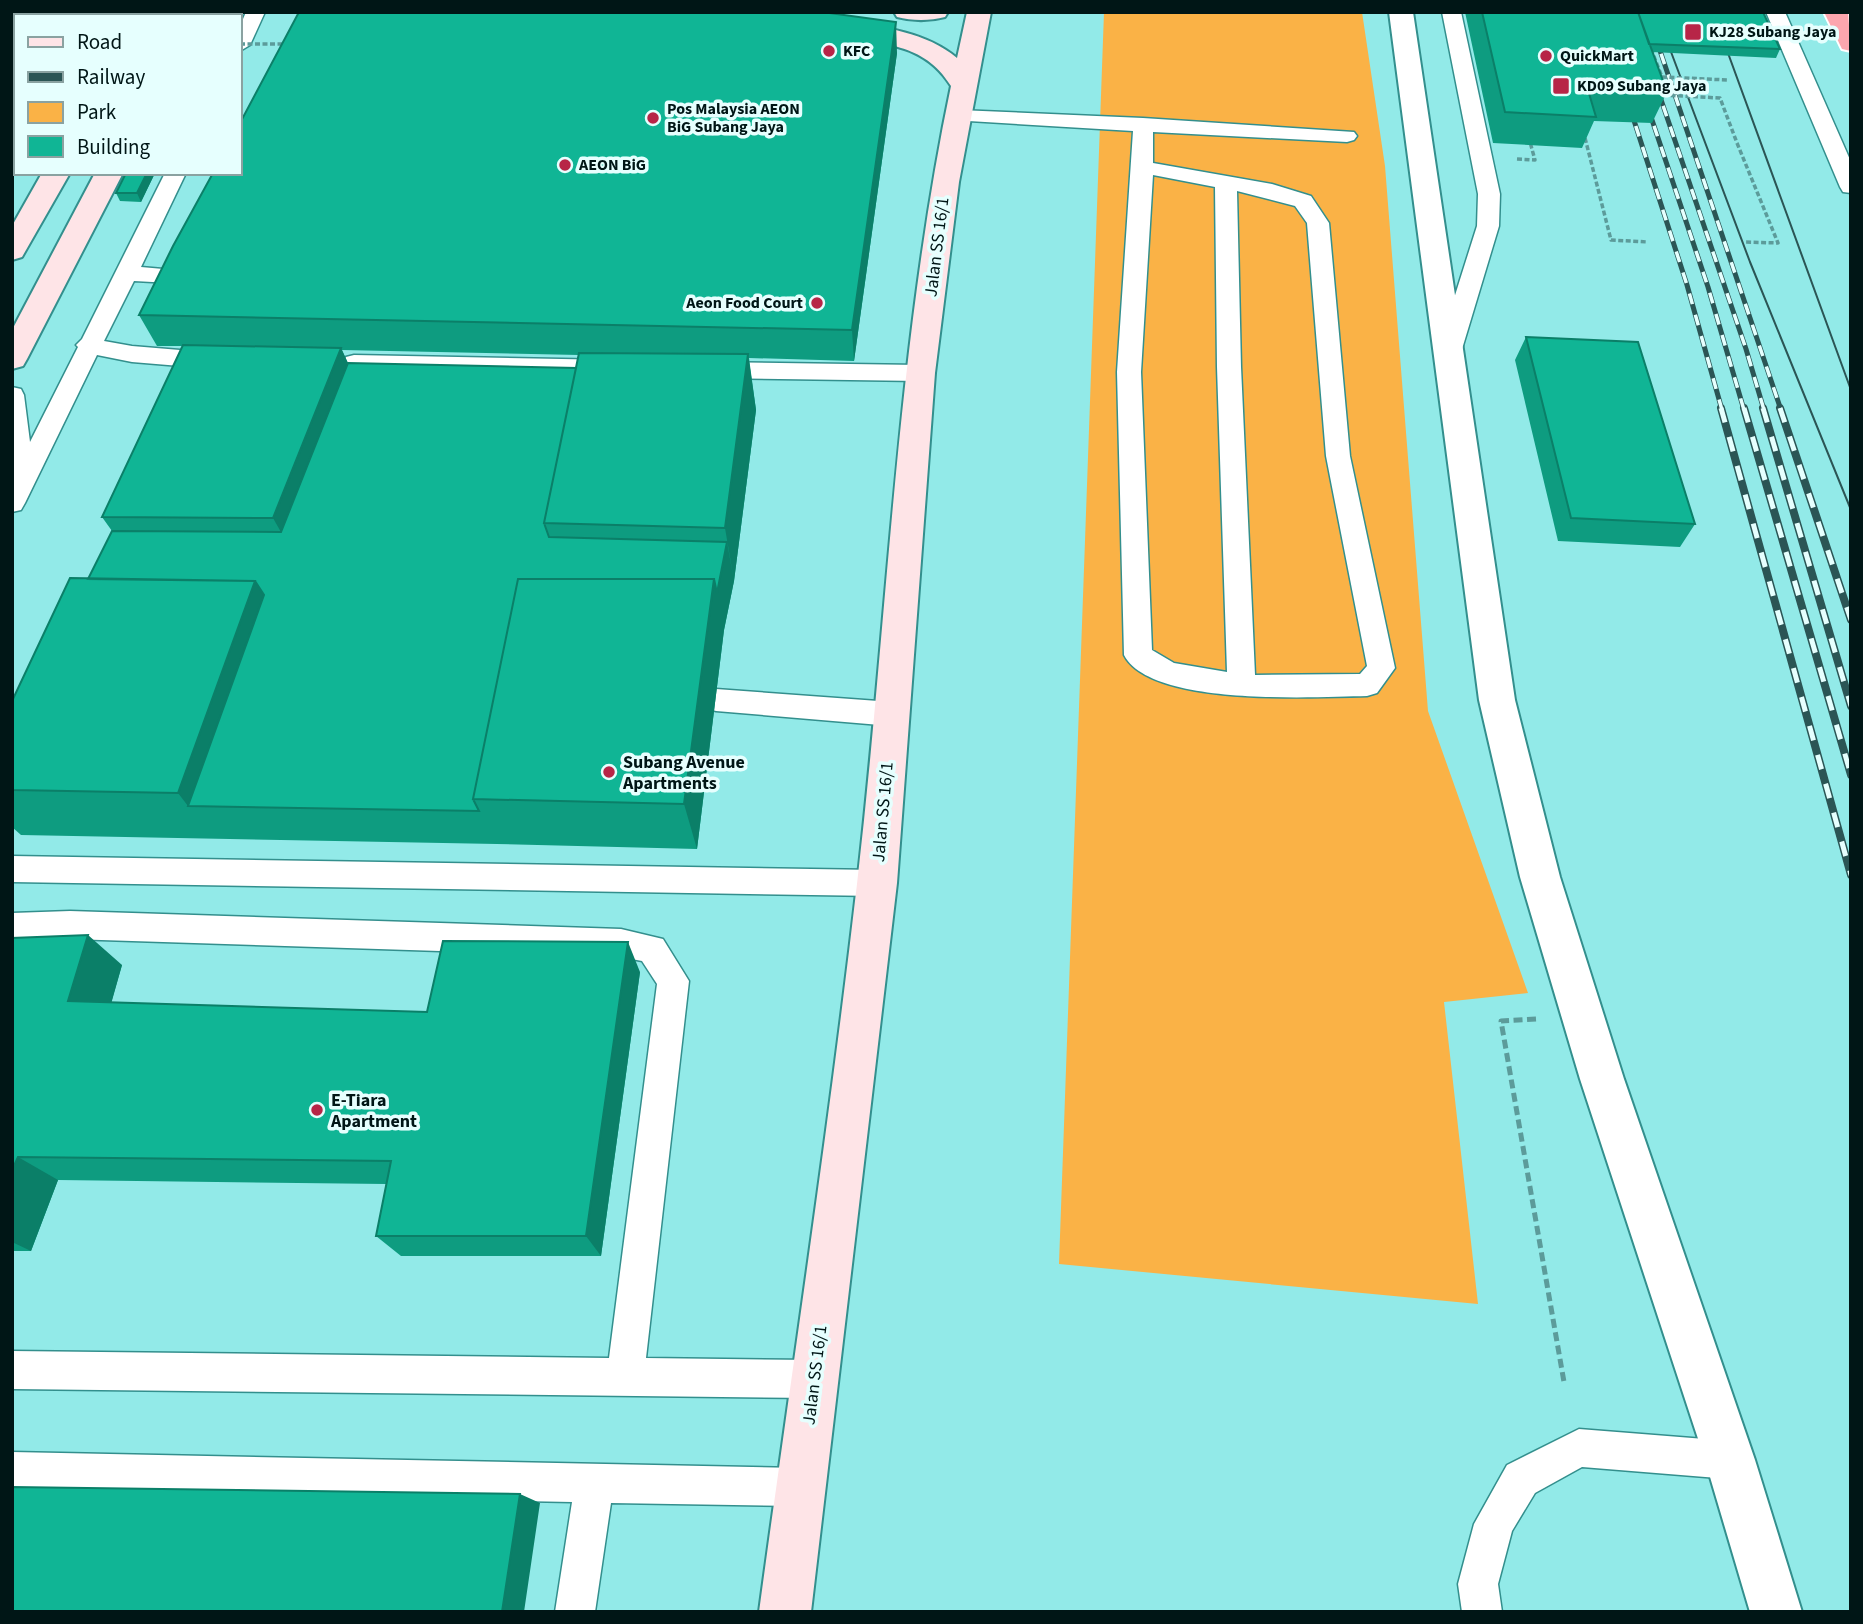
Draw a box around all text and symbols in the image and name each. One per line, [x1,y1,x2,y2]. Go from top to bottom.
legend [14,14,242,175]
place label: KJ28 Subang Jaya [1709,21,1836,43]
marker: KJ28 Subang Jaya [1683,22,1703,42]
text: Road [77,27,122,57]
place label: KFC [843,40,870,62]
marker: KFC [821,43,837,59]
place label: QuickMart [1560,45,1634,67]
marker: QuickMart [1538,48,1554,64]
text: Railway [77,62,145,92]
place label: KD09 Subang Jaya [1577,75,1706,97]
marker: KD09 Subang Jaya [1551,76,1571,96]
text: Park [77,97,117,127]
place label: Pos Malaysia AEON BiG Subang Jaya [667,98,800,138]
marker: Pos Malaysia AEON BiG Subang Jaya [645,110,661,126]
text: Building [77,132,151,162]
place label: AEON BiG [578,154,646,176]
marker: AEON BiG [557,157,573,173]
street label: Jalan SS 16/1 [918,196,956,298]
place label: Aeon Food Court [685,292,803,314]
marker: Aeon Food Court [809,295,825,311]
place label: Subang Avenue Apartments [622,750,745,796]
street label: Jalan SS 16/1 [866,761,900,863]
marker: Subang Avenue Apartments [601,764,617,780]
place label: E-Tiara Apartment [330,1088,417,1134]
marker: E-Tiara Apartment [309,1102,325,1118]
street label: Jalan SS 16/1 [796,1324,834,1426]

